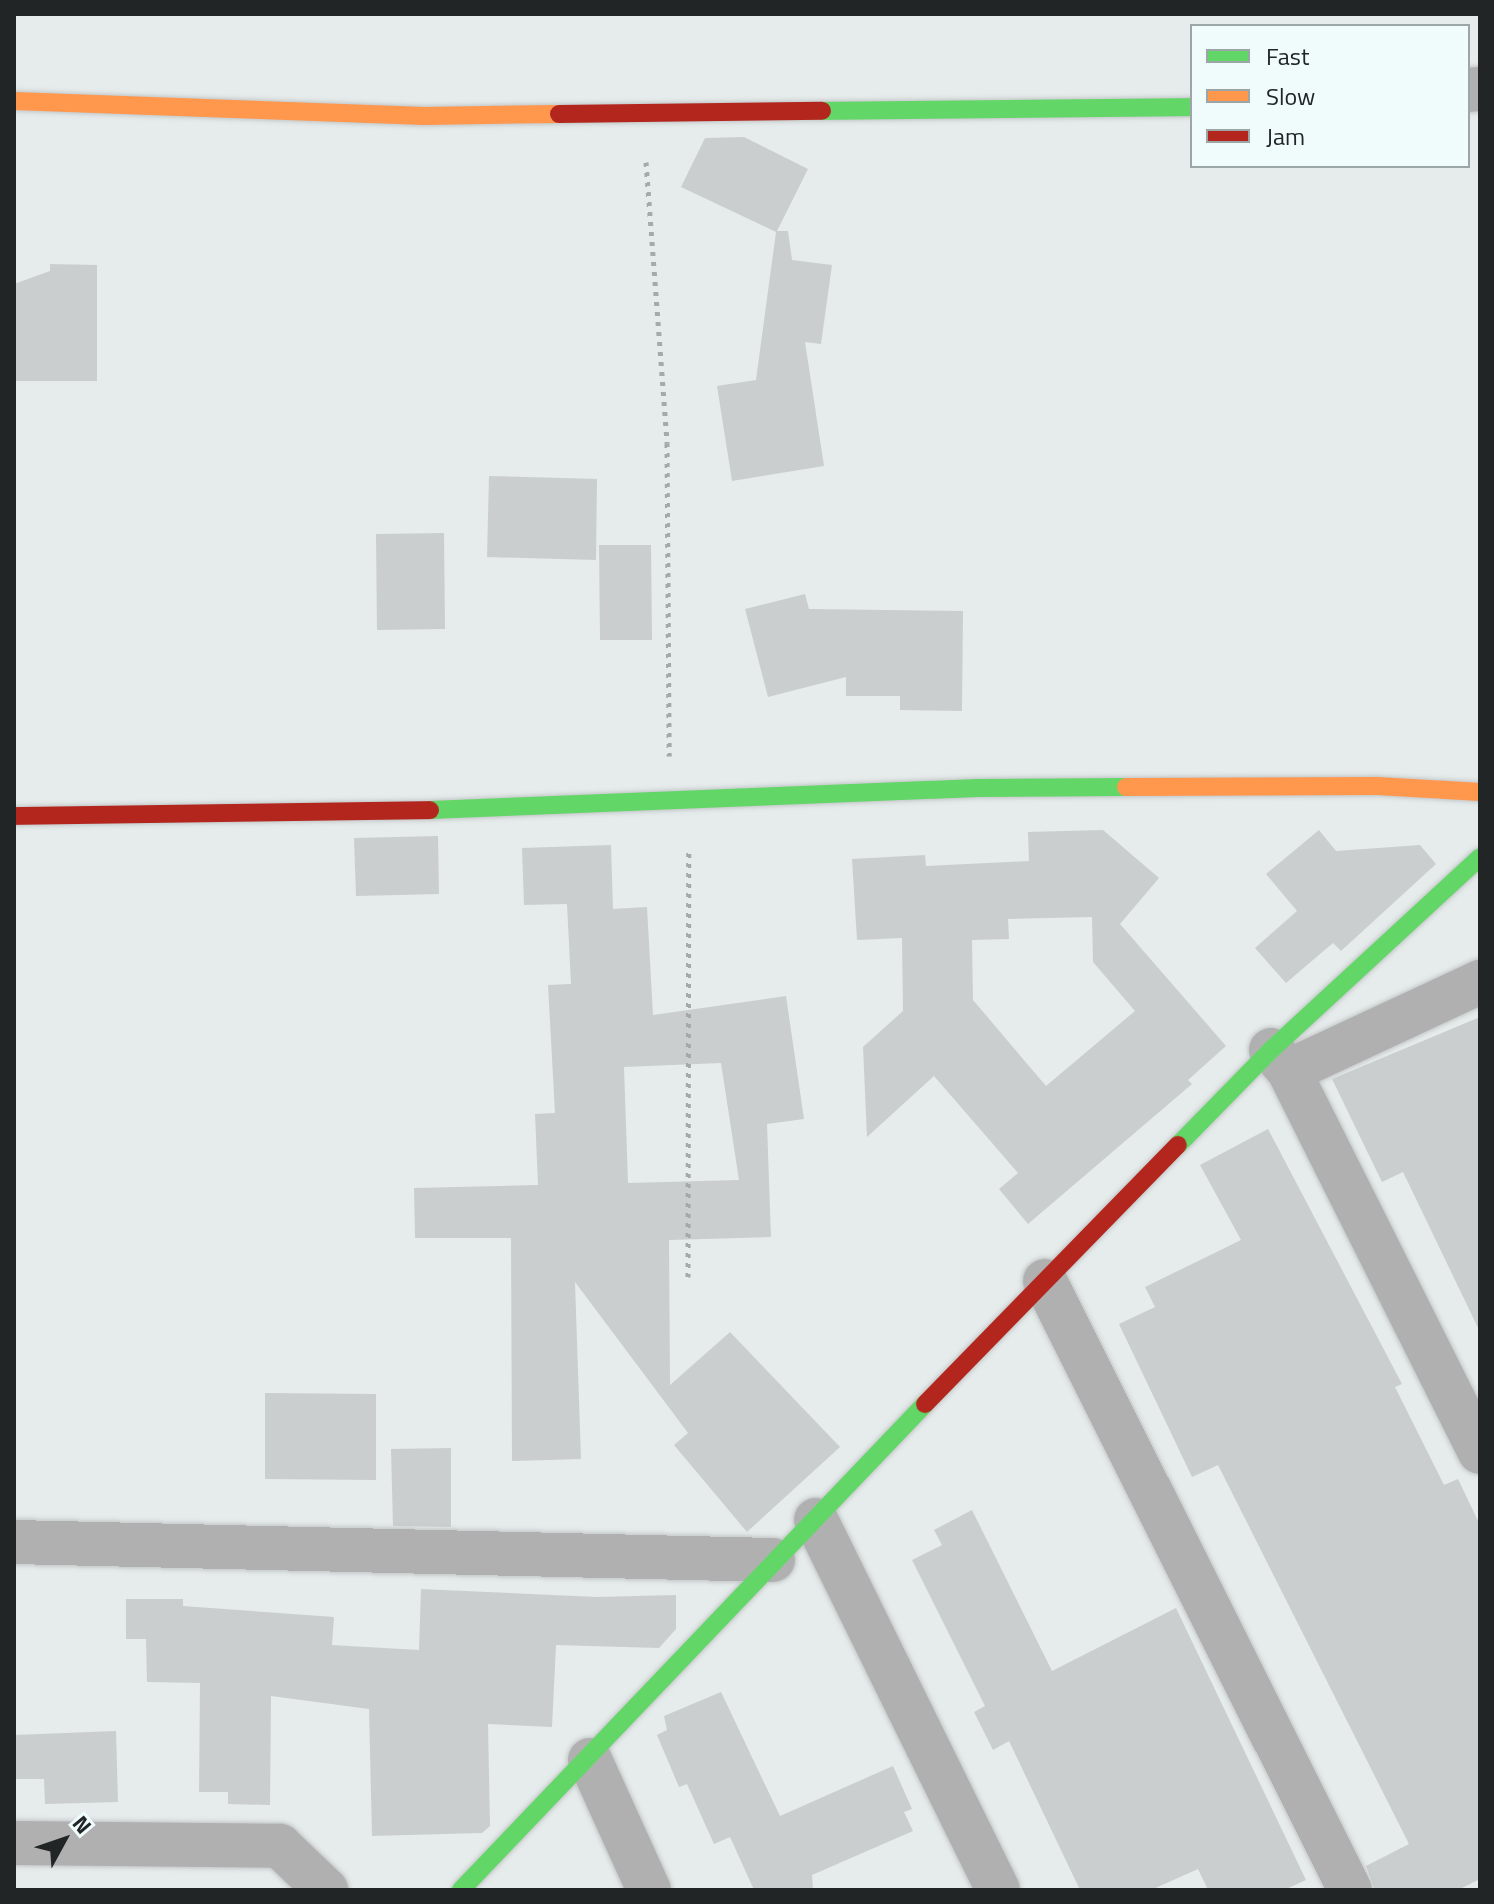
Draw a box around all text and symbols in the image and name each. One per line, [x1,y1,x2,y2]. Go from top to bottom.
legend [1190,24,1470,168]
text: Fast [1266,38,1309,74]
text: Slow [1266,78,1315,114]
text: Jam [1266,118,1305,154]
north arrow [24,1800,104,1880]
text: N [64,1808,100,1841]

